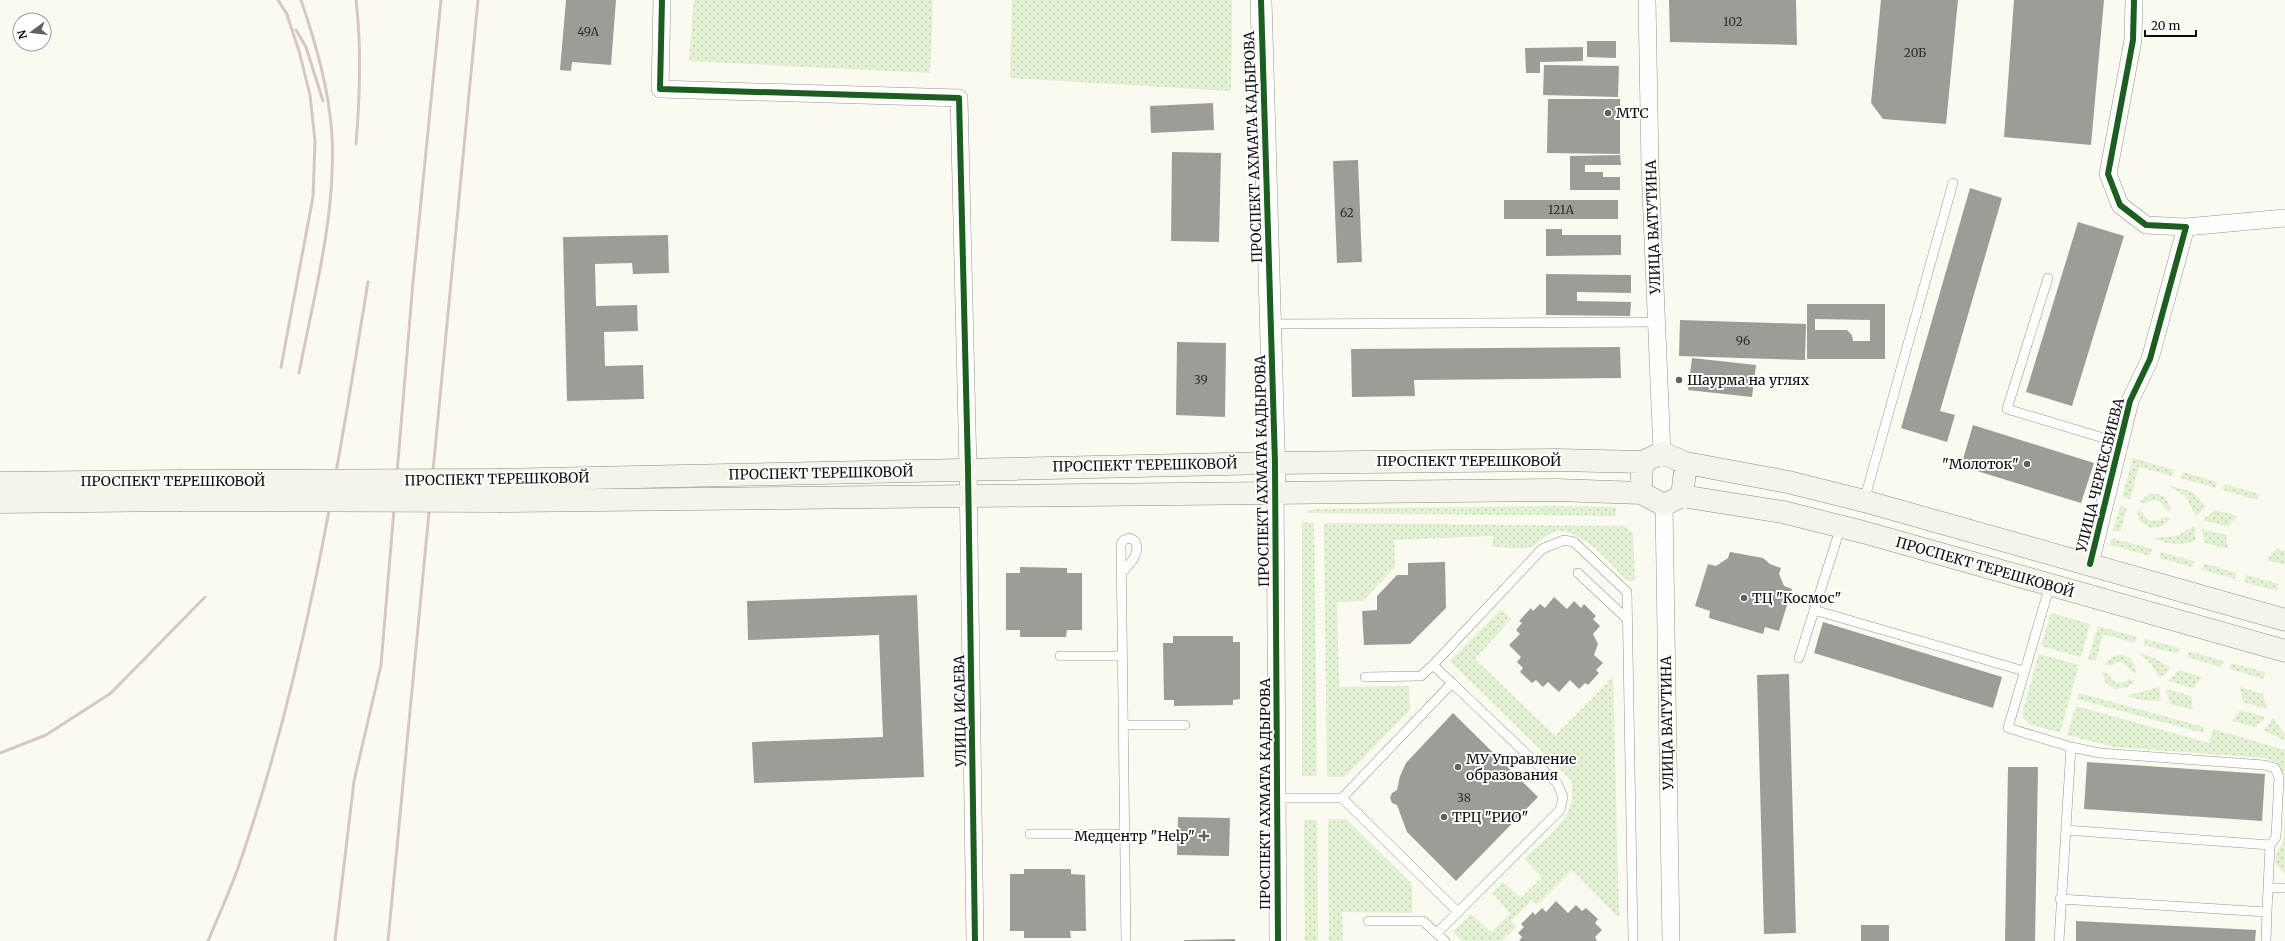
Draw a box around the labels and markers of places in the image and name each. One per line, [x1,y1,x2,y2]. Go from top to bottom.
place label: МТС [1616,104,1649,122]
marker: МТС [1603,108,1613,118]
place label: Шаурма на углях [1687,371,1810,389]
marker: Шаурма на углях [1674,375,1684,385]
place label: "Молоток" [1942,455,2019,473]
marker: "Молоток" [2022,459,2032,469]
place label: ТЦ "Космос" [1752,589,1842,607]
marker: ТЦ "Космос" [1739,593,1749,603]
place label: МУ Управление образования [1466,750,1576,784]
marker: МУ Управление образования [1453,762,1463,772]
place label: ТРЦ "РИО" [1452,808,1528,826]
marker: ТРЦ "РИО" [1439,812,1449,822]
place label: Медцентр "Help" [1074,827,1195,845]
marker: Медцентр "Help" [1198,830,1210,842]

